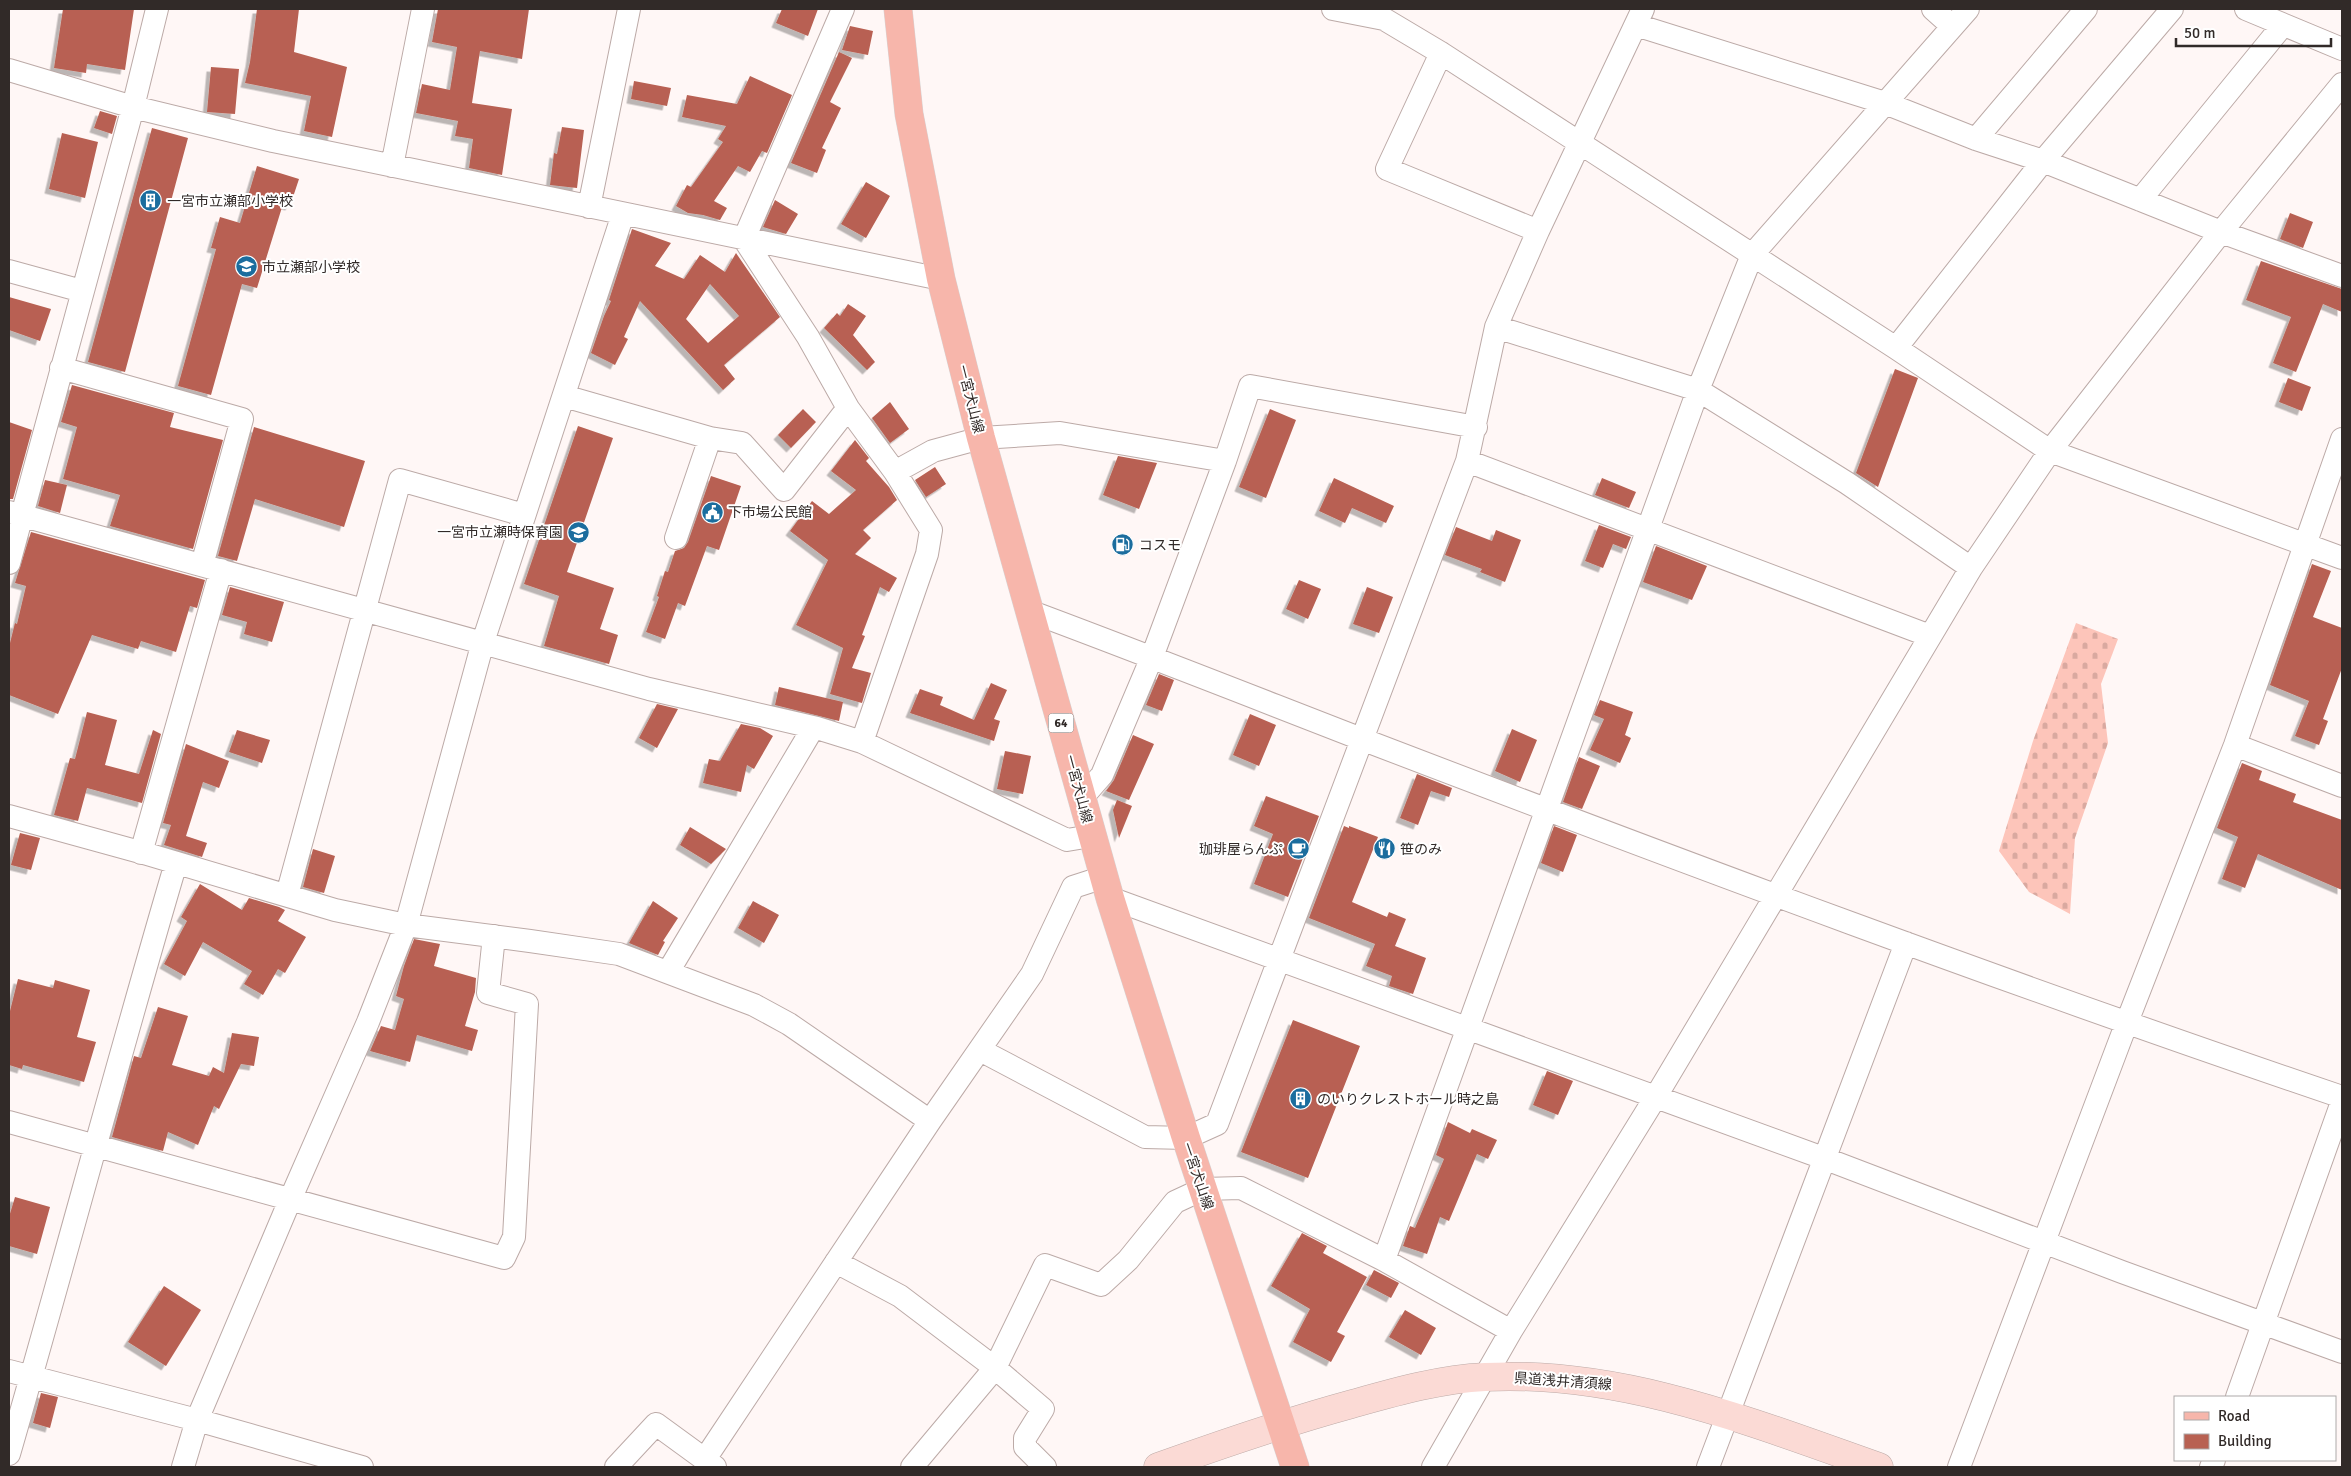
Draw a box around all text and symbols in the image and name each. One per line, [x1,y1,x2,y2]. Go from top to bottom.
scale bar [2176,15,2331,47]
text: 50 m [2184,24,2215,42]
building icon: 一宮市立瀬部小学校 [139,189,163,213]
place label: 一宮市立瀬部小学校 [167,193,293,210]
school or university icon: 市立瀬部小学校 [234,255,258,279]
place label: 市立瀬部小学校 [262,259,360,276]
street label: 一宮犬山線 [954,363,987,435]
public building icon: 下市場公民館 [700,500,724,524]
place label: 下市場公民館 [728,504,812,521]
school or university icon: 一宮市立瀬時保育園 [567,520,591,544]
place label: 一宮市立瀬時保育園 [437,524,563,541]
fuel station icon: コスモ [1111,533,1135,557]
place label: コスモ [1139,537,1181,554]
road number: 64 [1048,714,1074,732]
street label: 一宮犬山線 [1061,753,1096,825]
cafe icon: 珈琲屋らんぷ [1287,837,1311,861]
restaurant icon: 笹のみ [1372,837,1396,861]
place label: 珈琲屋らんぷ [1199,841,1283,858]
place label: 笹のみ [1400,841,1442,858]
building icon: のいりクレストホール時之島 [1289,1087,1313,1111]
place label: のいりクレストホール時之島 [1317,1091,1499,1108]
street label: 一宮犬山線 [1178,1140,1217,1212]
street label: 県道浅井清須線 [1513,1370,1612,1393]
legend [2174,1396,2336,1461]
text: Road [2218,1407,2250,1425]
text: Building [2218,1432,2272,1450]

